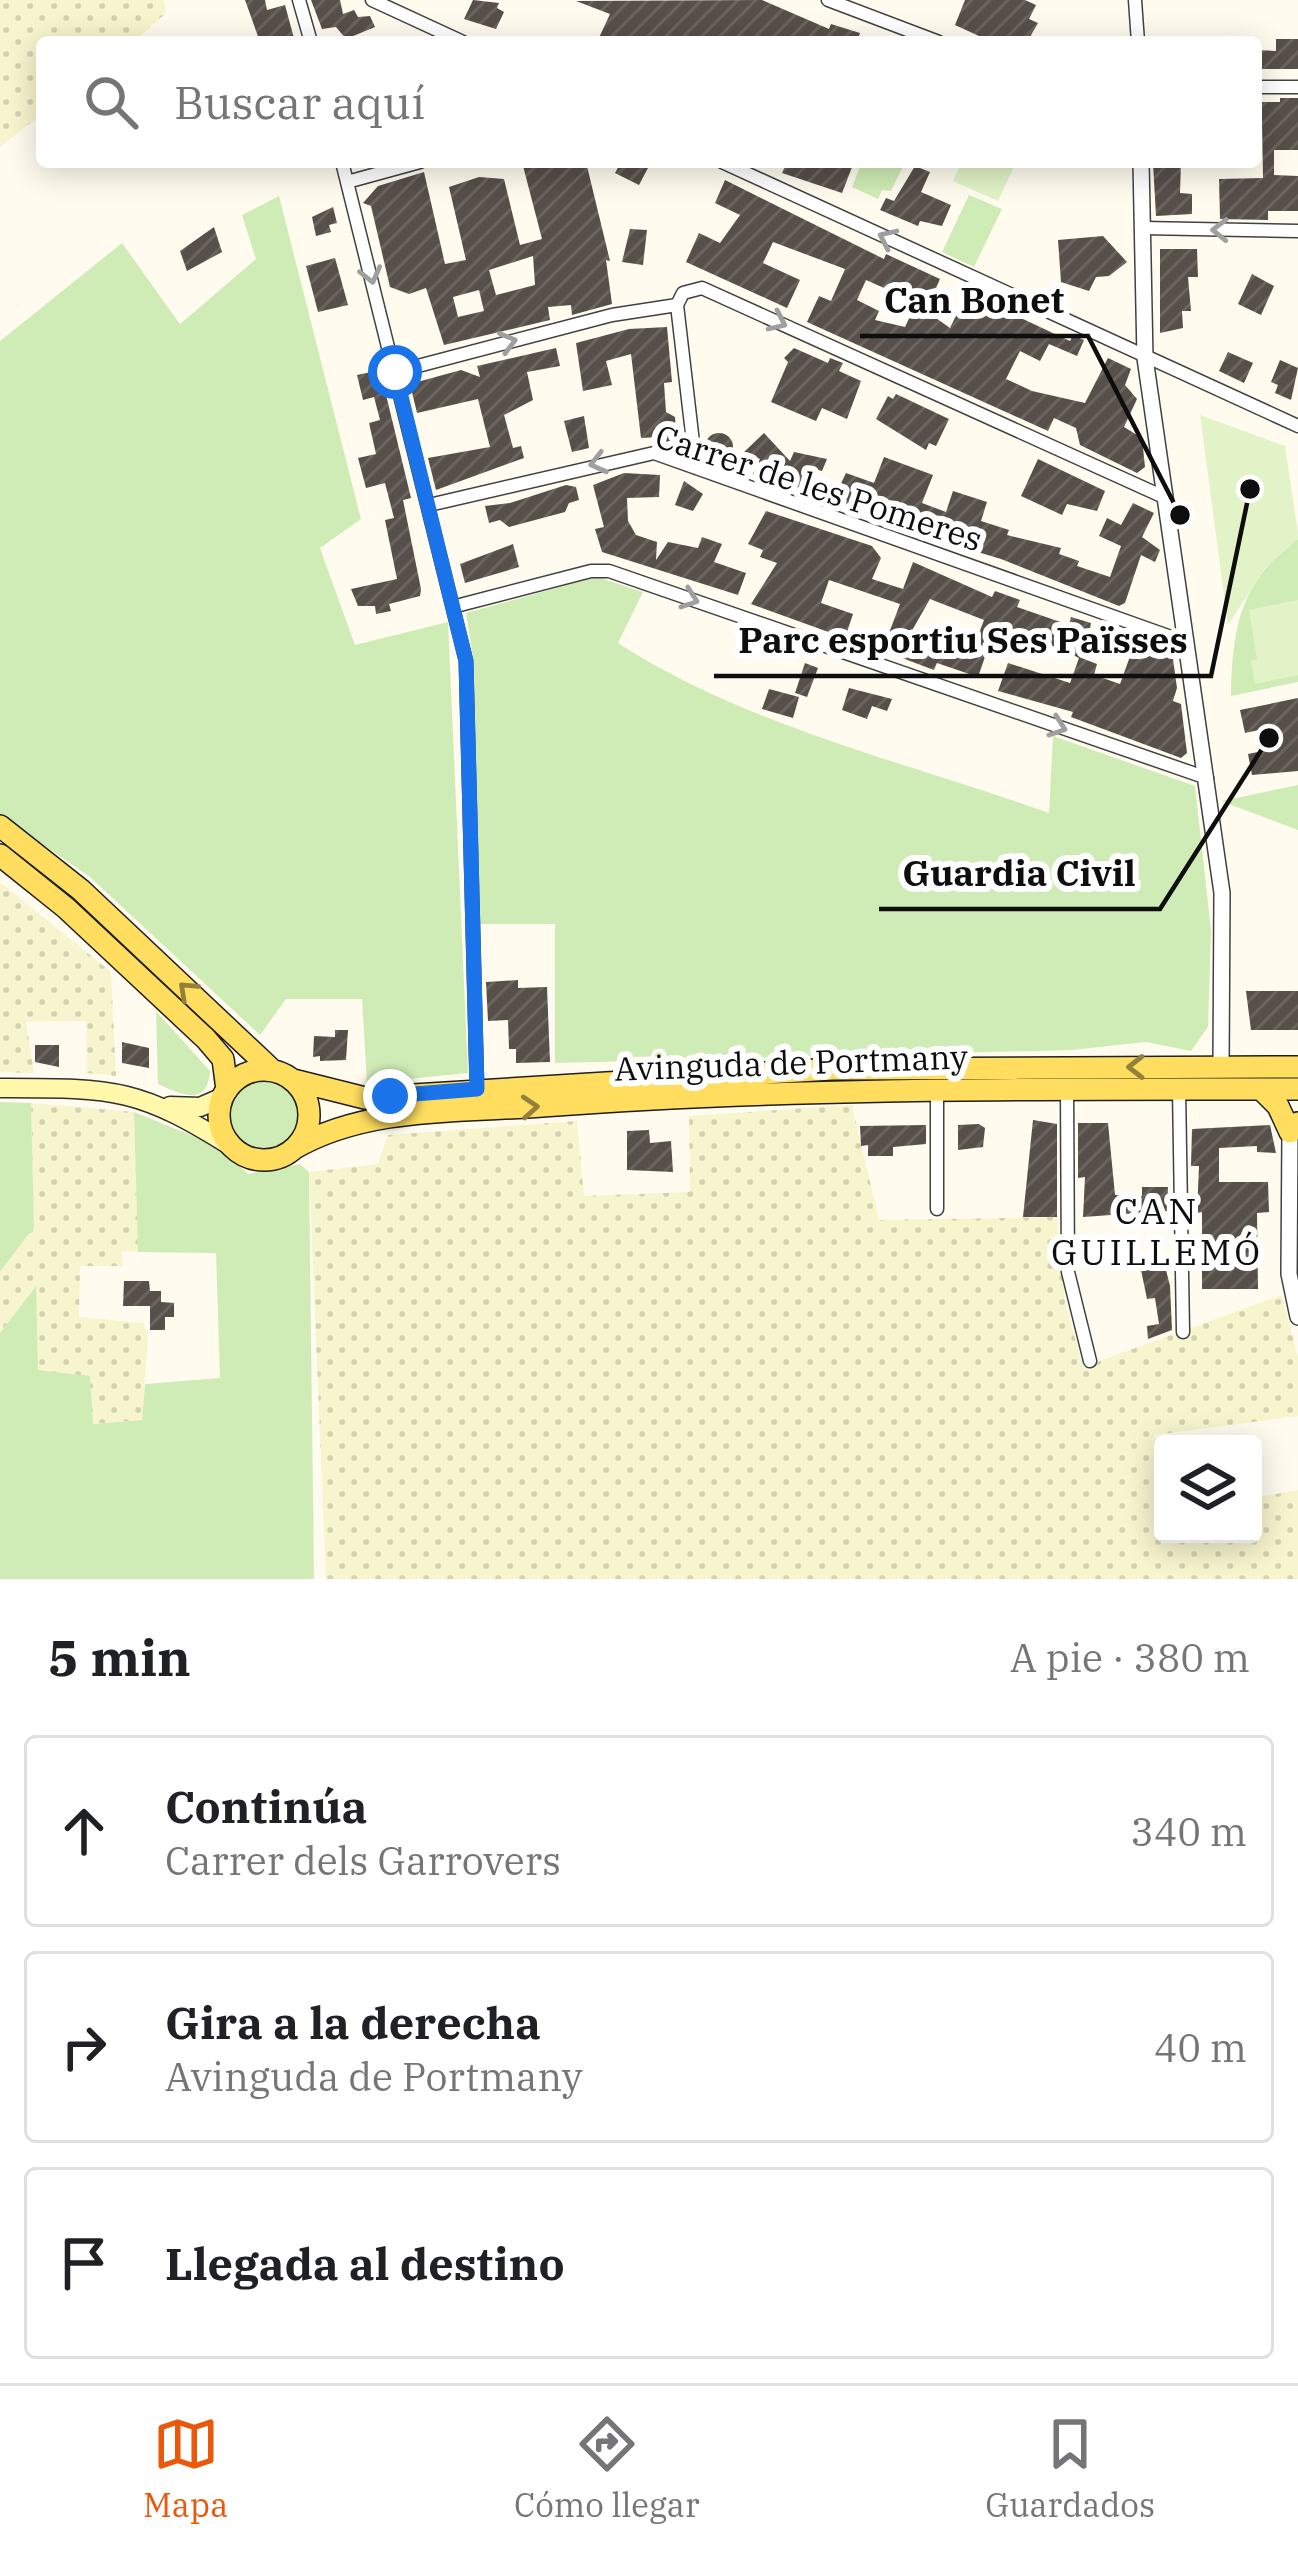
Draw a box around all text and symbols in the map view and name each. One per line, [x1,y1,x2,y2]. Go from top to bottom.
search box [36,36,1262,168]
icon: search [78,69,144,135]
text: Buscar aquí [174,73,425,131]
one-way arrow [1210,217,1229,243]
one-way arrow [878,229,899,252]
callout: Can Bonet [860,264,1088,336]
one-way arrow [357,265,382,285]
text: Can Bonet [884,276,1064,323]
one-way arrow [766,307,787,331]
one-way arrow [498,332,518,357]
route start [368,345,422,399]
street label: Carrer de les Pomeres [650,414,988,560]
one-way arrow [588,448,608,473]
one-way arrow [678,585,699,609]
callout: Parc esportiu Ses Païsses [714,604,1211,676]
text: Parc esportiu Ses Païsses [738,616,1188,663]
one-way arrow [1047,713,1068,737]
callout: Guardia Civil [879,837,1160,909]
text: Guardia Civil [902,849,1136,896]
one-way arrow [179,982,201,1004]
street label: Avinguda de Portmany [614,1034,969,1090]
one-way arrow [1126,1054,1144,1080]
route end [363,1069,417,1123]
one-way arrow [521,1094,540,1120]
district label: CAN GUILLEMÓ [1051,1187,1263,1275]
map controls [1154,1435,1262,1543]
button: layers [1154,1435,1262,1543]
text: 5 min [48,1624,191,1690]
text: A pie · 380 m [1010,1632,1250,1683]
text: Continúa [165,1777,367,1835]
icon: ahead [51,1798,117,1864]
text: 340 m [1131,1806,1247,1857]
text: Carrer dels Garrovers [165,1835,561,1886]
text: Gira a la derecha [165,1993,541,2051]
icon: right [51,2014,117,2080]
text: 40 m [1154,2022,1247,2073]
text: Avinguda de Portmany [165,2051,583,2102]
icon: arrive [51,2230,117,2296]
text: Llegada al destino [165,2234,565,2292]
tab: Mapa [143,2411,228,2526]
tab: Cómo llegar [514,2411,700,2526]
tab: Guardados [985,2411,1155,2526]

